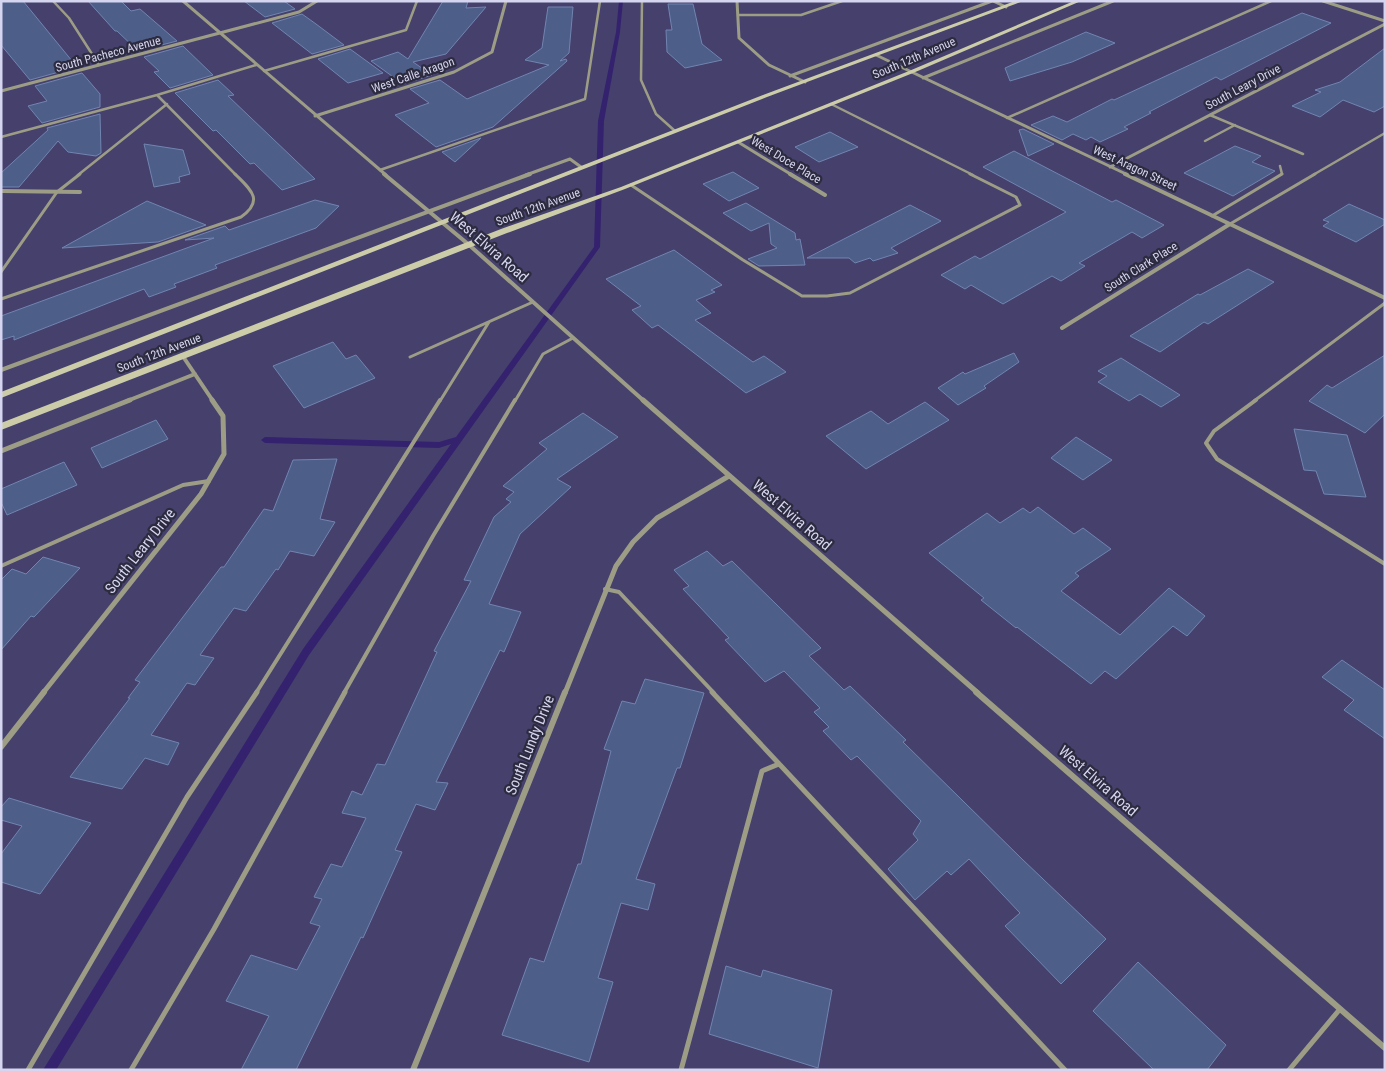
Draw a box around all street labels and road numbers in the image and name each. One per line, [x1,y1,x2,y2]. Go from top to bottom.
street label: South Pacheco Avenue [54,33,162,75]
street label: South 12th Avenue [870,34,958,82]
street label: West Calle Aragon [370,54,456,96]
street label: South Leary Drive [1203,61,1283,113]
street label: West Doce Place [748,134,824,187]
street label: West Aragon Street [1091,142,1180,194]
street label: South 12th Avenue [494,185,582,229]
street label: West Elvira Road [446,208,532,286]
street label: South Clark Place [1102,239,1180,295]
street label: South 12th Avenue [115,330,203,375]
street label: West Elvira Road [749,476,835,554]
street label: South Leary Drive [101,505,179,597]
street label: South Lundy Drive [502,692,558,798]
street label: West Elvira Road [1055,742,1141,820]

